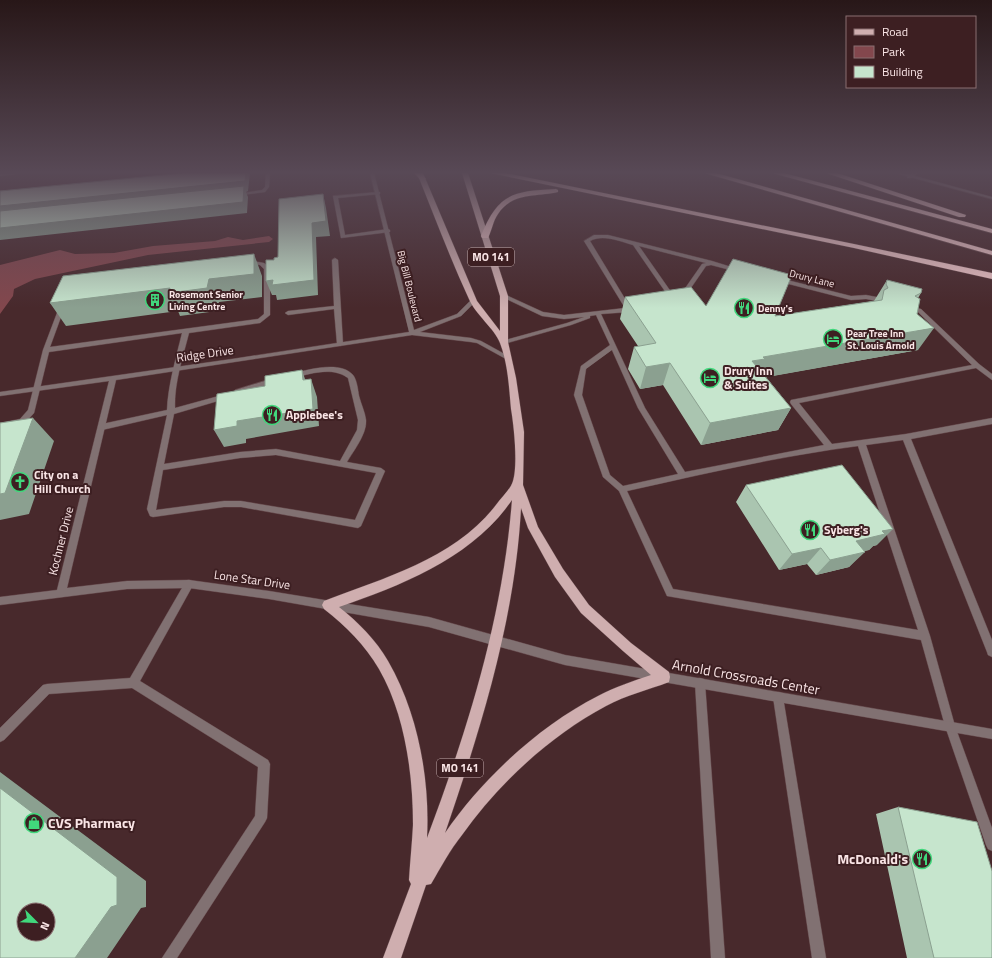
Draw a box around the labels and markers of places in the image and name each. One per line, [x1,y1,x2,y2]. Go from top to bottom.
place label: Rosemont Senior Living Centre [169,287,243,314]
building icon: Rosemont Senior Living Centre [144,289,166,311]
restaurant icon: Denny's [733,297,755,319]
place label: Denny's [758,301,793,316]
place label: Pear Tree Inn St. Louis Arnold [847,326,915,353]
hotel icon: Pear Tree Inn St. Louis Arnold [822,328,844,350]
place label: Drury Inn & Suites [724,361,773,394]
hotel icon: Drury Inn & Suites [699,367,721,389]
restaurant icon: Applebee's [261,404,283,426]
place label: Applebee's [286,405,343,424]
place label: City on a Hill Church [34,465,91,498]
church icon: City on a Hill Church [9,471,31,493]
restaurant icon: Syberg's [799,519,821,541]
place label: Syberg's [824,520,869,539]
shop icon: CVS Pharmacy [23,812,45,834]
place label: CVS Pharmacy [48,812,135,833]
place label: McDonald's [837,848,908,869]
restaurant icon: McDonald's [911,848,933,870]

